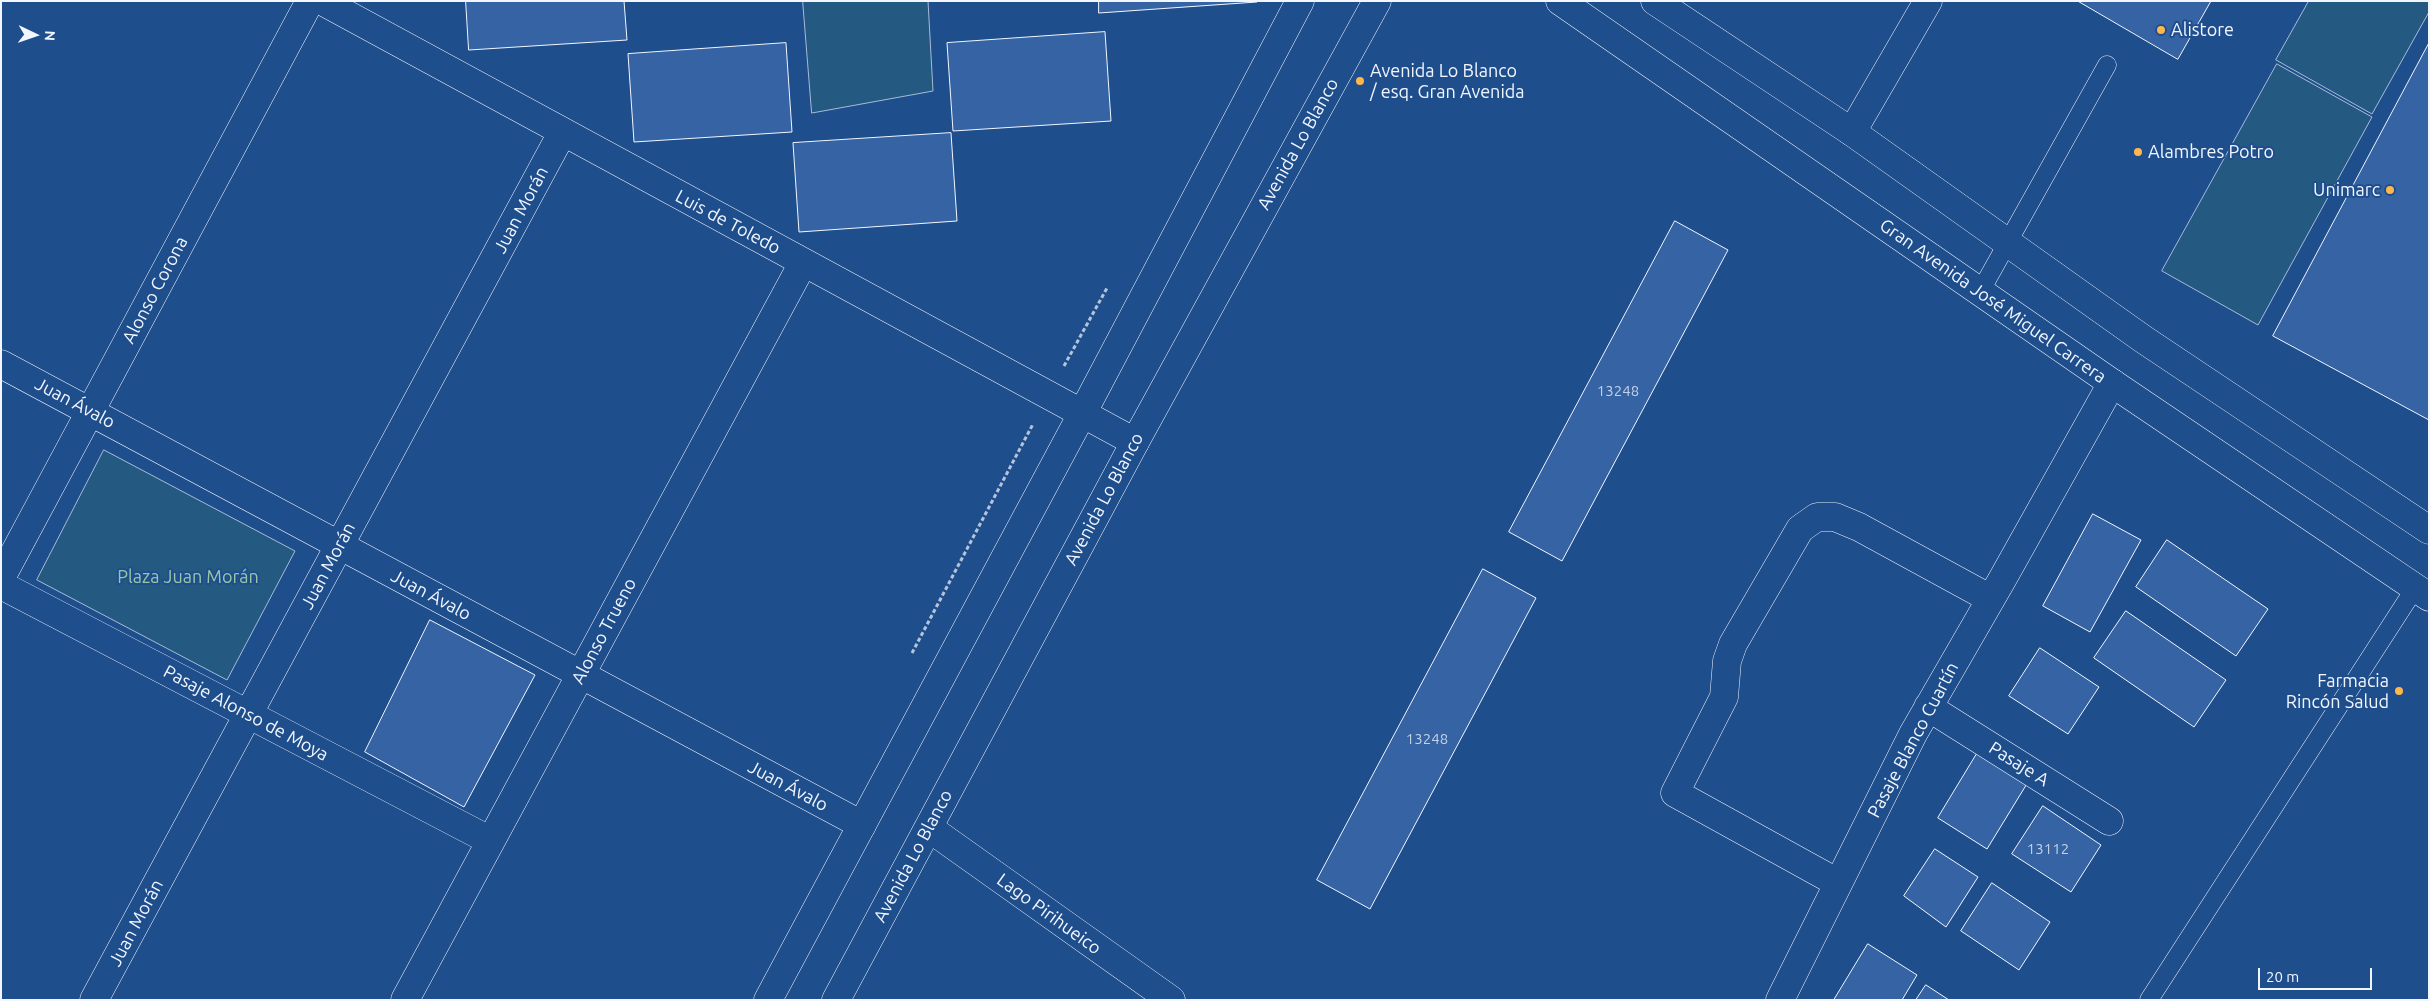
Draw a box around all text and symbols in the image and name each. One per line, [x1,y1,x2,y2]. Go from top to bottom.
north arrow [10,10,60,60]
place label: Alistore [2171,19,2234,41]
marker: Alistore [2155,24,2167,36]
text: N [42,30,58,41]
place label: Avenida Lo Blanco / esq. Gran Avenida [1370,60,1525,102]
street label: Avenida Lo Blanco [1253,74,1343,214]
marker: Avenida Lo Blanco / esq. Gran Avenida [1354,75,1366,87]
place label: Alambres Potro [2148,141,2274,163]
marker: Alambres Potro [2132,146,2144,158]
street label: Juan Morán [489,163,553,257]
place label: Unimarc [2313,179,2380,201]
marker: Unimarc [2384,184,2396,196]
street label: Luis de Toledo [672,185,784,259]
street label: Gran Avenida José Miguel Carrera [1876,214,2110,388]
street label: Alonso Corona [118,233,192,347]
street label: Juan Ávalo [31,373,119,433]
house number: 13248 [1597,382,1639,400]
street label: Avenida Lo Blanco [1060,429,1148,569]
street label: Juan Morán [296,519,360,613]
street label: Juan Ávalo [387,565,475,625]
park label: Plaza Juan Morán [117,566,259,588]
street label: Alonso Trueno [567,574,641,688]
street label: Pasaje Blanco Cuartín [1863,659,1963,821]
street label: Pasaje Alonso de Moya [160,660,332,766]
place label: Farmacia Rincón Salud [2286,670,2389,712]
marker: Farmacia Rincón Salud [2393,685,2405,697]
house number: 13248 [1406,730,1448,748]
street label: Pasaje A [1985,737,2053,791]
street label: Juan Ávalo [744,756,832,816]
street label: Avenida Lo Blanco [869,786,957,926]
house number: 13112 [2027,840,2069,858]
street label: Lago Pirihueico [993,869,1105,959]
street label: Juan Morán [104,876,168,970]
scale bar [2260,958,2374,990]
text: 20 m [2266,968,2299,985]

